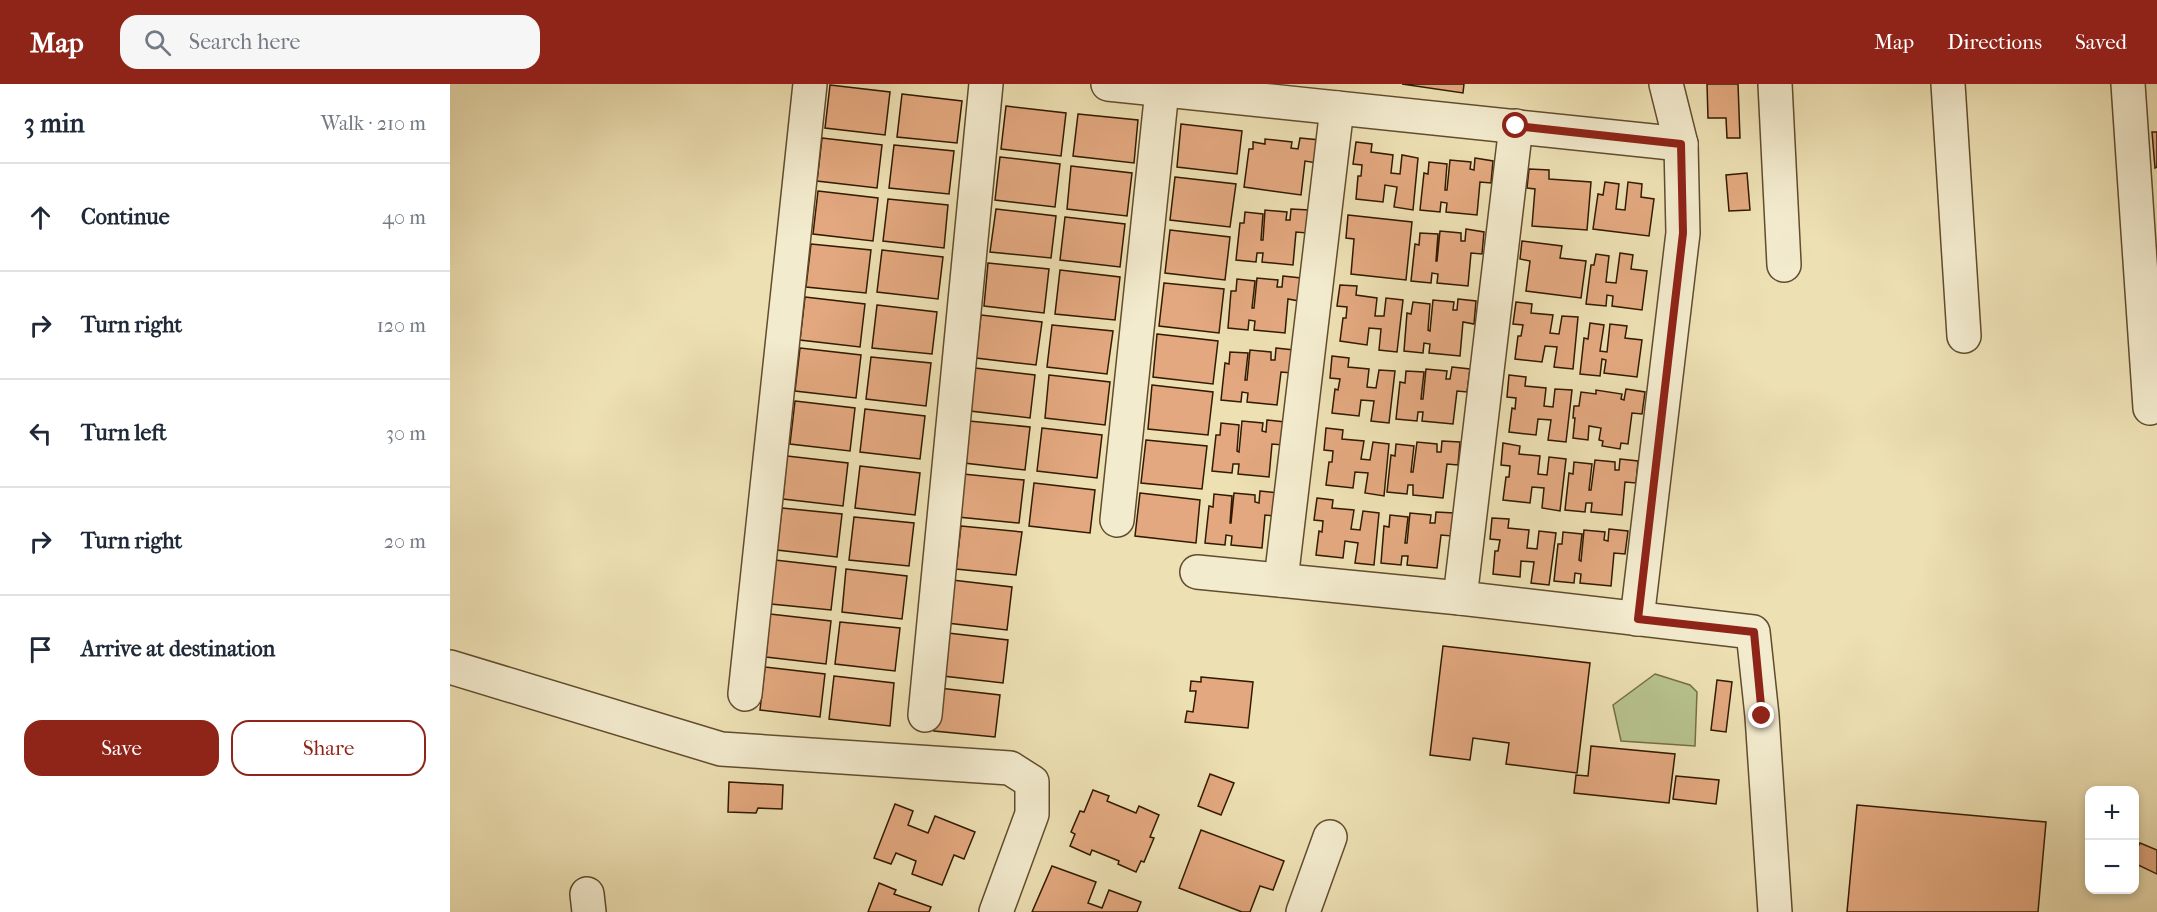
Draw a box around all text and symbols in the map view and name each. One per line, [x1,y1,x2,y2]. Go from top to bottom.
search box [120,15,540,69]
text: Map [30,26,84,59]
icon: search [141,26,174,59]
text: Search here [189,29,300,55]
text: Map [1874,30,1914,54]
text: Directions [1947,30,2042,54]
text: Saved [2075,30,2127,54]
text: 3 min [24,108,85,139]
text: Walk · 210 m [321,112,426,135]
route start [1502,112,1528,138]
icon: ahead [24,201,57,234]
text: Continue [81,204,170,230]
text: 40 m [382,206,426,229]
icon: right [24,309,57,342]
text: Turn right [81,312,182,338]
text: 120 m [377,314,426,337]
icon: left [24,417,57,450]
text: Turn left [81,420,167,446]
text: 30 m [386,422,426,445]
icon: right [24,525,57,558]
text: Turn right [81,528,182,554]
text: 20 m [384,530,426,553]
icon: arrive [24,633,57,666]
text: Arrive at destination [81,636,275,662]
route end [1748,702,1774,728]
button: Save [24,720,219,776]
button: Share [231,720,426,776]
map controls [2085,786,2139,894]
button: + [2085,786,2139,840]
button: − [2085,840,2139,894]

